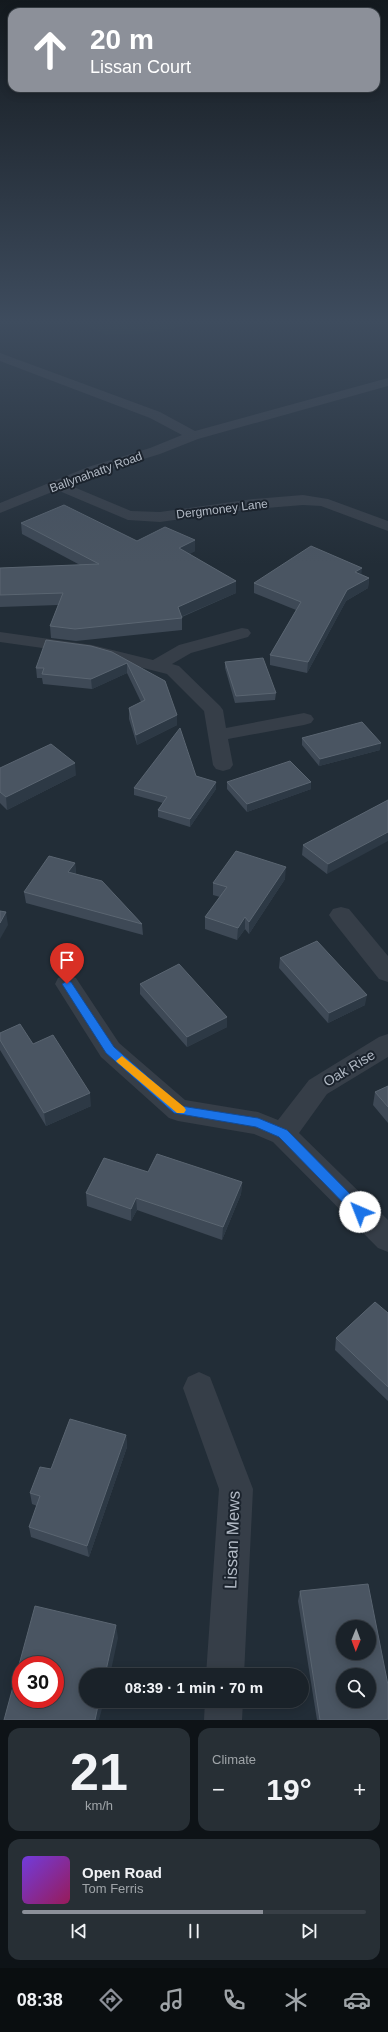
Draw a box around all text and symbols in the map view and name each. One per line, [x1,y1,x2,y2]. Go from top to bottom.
icon: ahead [24,24,76,76]
text: 20 m [90,24,154,55]
text: Lissan Court [90,57,191,77]
street label: Ballynahatty Road [48,449,144,495]
street label: Dergmoney Lane [175,496,269,522]
pin [50,943,84,984]
icon: arrive [56,949,78,971]
street label: Oak Rise [320,1046,378,1090]
position arrow [339,1191,381,1233]
street label: Lissan Mews [221,1491,244,1589]
north arrow [336,1620,376,1660]
map controls [336,1620,376,1708]
speed limit sign: 30 [12,1656,64,1708]
button: search [336,1668,376,1708]
text: 08:39 · 1 min · 70 m [125,1679,263,1696]
text: 21 [70,1743,128,1801]
text: Climate [212,1752,256,1767]
text: 19° [266,1773,312,1806]
text: − [212,1777,225,1802]
text: + [353,1777,366,1802]
text: km/h [85,1798,113,1813]
text: Open Road [82,1864,162,1881]
text: Tom Ferris [82,1881,143,1896]
icon: previous [68,1920,90,1942]
icon: pause [183,1920,205,1942]
icon: next [298,1920,320,1942]
icon: directions [97,1986,125,2014]
icon: music [158,1986,186,2014]
icon: phone [220,1986,248,2014]
icon: climate [282,1986,310,2014]
icon: car [343,1986,371,2014]
text: 08:38 [17,1990,63,2010]

